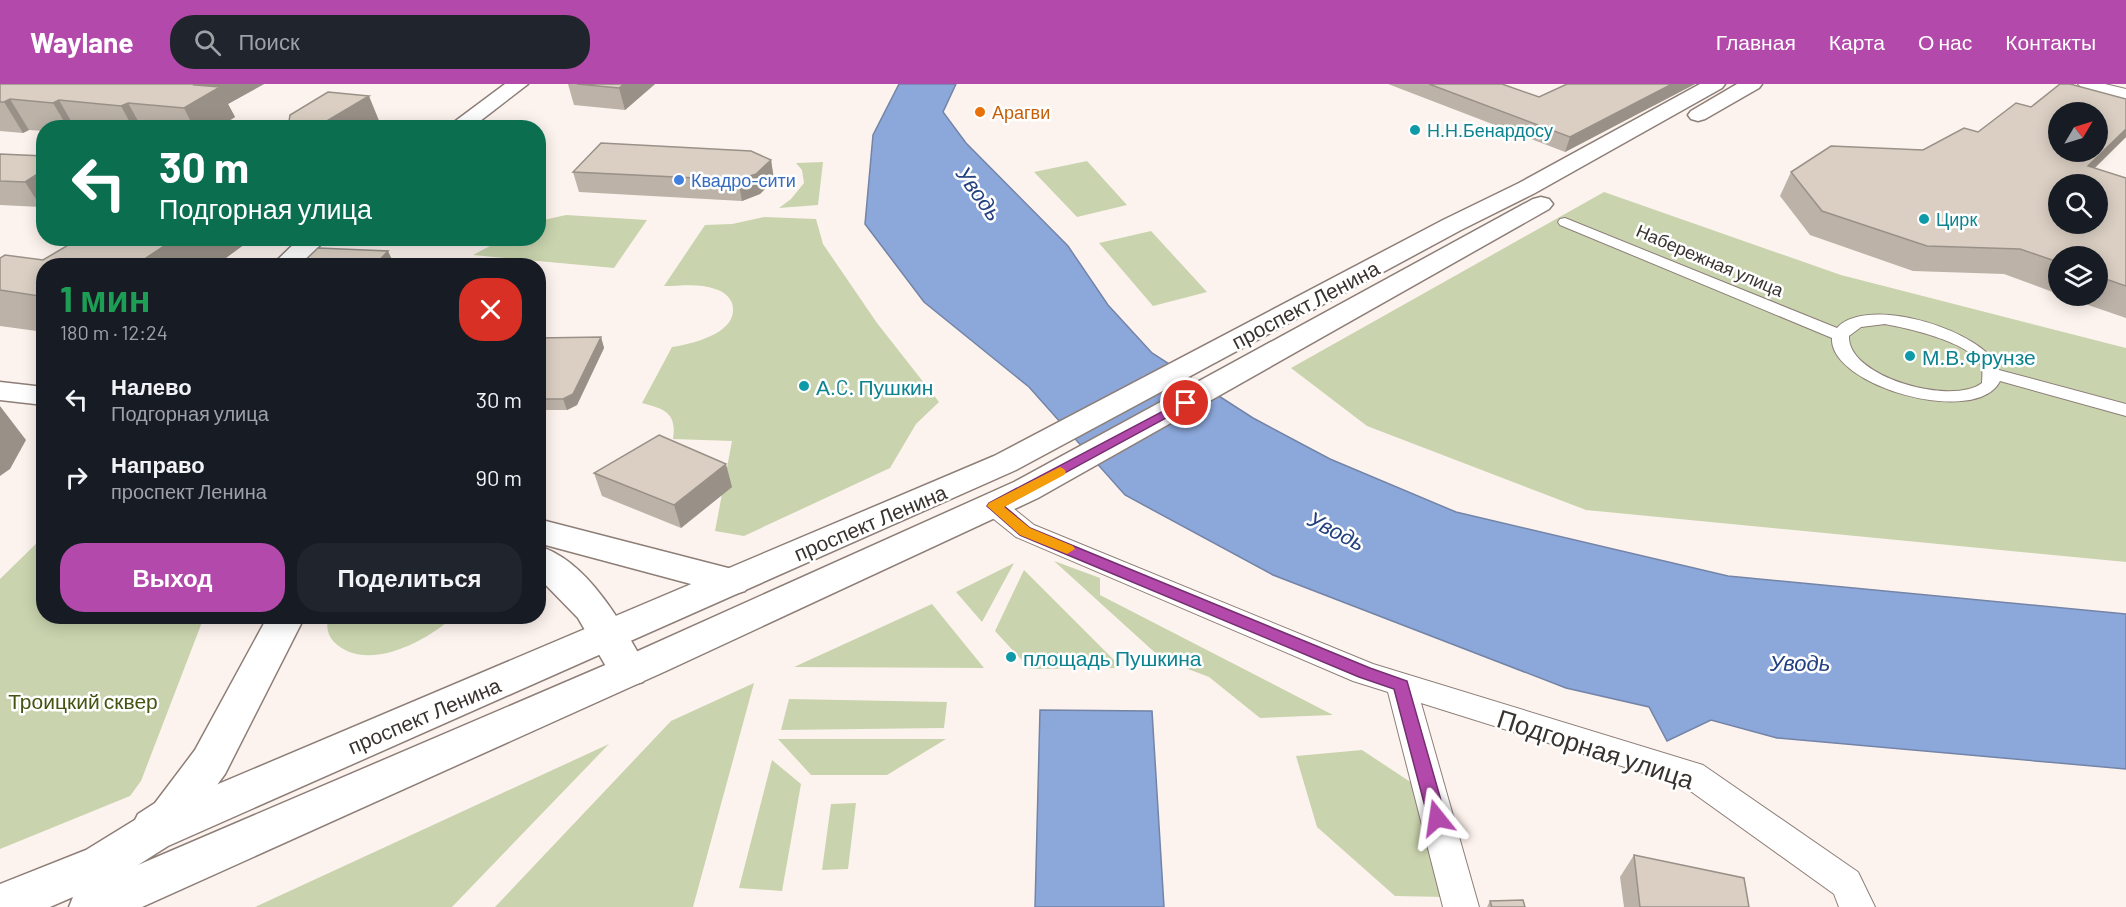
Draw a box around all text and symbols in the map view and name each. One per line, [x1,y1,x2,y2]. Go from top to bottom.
search box [170,15,590,69]
text: Waylane [30,25,134,59]
icon: search [191,26,224,59]
text: Поиск [239,28,300,54]
text: Главная [1716,29,1796,54]
text: Карта [1829,29,1885,54]
text: О нас [1918,29,1972,54]
text: Контакты [2005,29,2096,54]
place label: Арагви [992,101,1050,123]
north arrow [2048,102,2108,162]
map controls [2048,102,2108,306]
marker: Арагви [973,105,987,119]
place label: Н.Н.Бенардосу [1427,119,1553,141]
marker: Н.Н.Бенардосу [1408,123,1422,137]
text: 30 m [159,141,249,191]
icon: left [60,144,138,222]
water label: Уводь [951,160,1008,225]
place label: Квадро-сити [691,169,796,191]
marker: Квадро-сити [672,173,686,187]
button: search [2048,174,2108,234]
text: Подгорная улица [159,192,372,224]
place label: Цирк [1936,208,1977,230]
marker: Цирк [1917,212,1931,226]
street label: Набережная улица [1633,219,1788,301]
button: layers [2048,246,2108,306]
street label: проспект Ленина [1227,254,1383,353]
text: 1 мин [60,276,150,319]
button: close [459,278,522,341]
text: 180 m · 12:24 [60,320,168,344]
place label: М.В.Фрунзе [1922,344,2036,369]
marker: М.В.Фрунзе [1903,349,1917,363]
text: Налево [111,373,192,399]
place label: А.C. Пушкин [816,374,933,399]
pin [1160,377,1211,428]
marker: А.C. Пушкин [797,379,811,393]
icon: left [60,383,93,416]
text: 30 m [476,386,522,412]
icon: arrive [1169,386,1202,419]
text: Подгорная улица [111,401,269,425]
text: Направо [111,451,205,477]
icon: right [60,461,93,494]
text: 90 m [476,464,522,490]
street label: проспект Ленина [790,478,950,565]
text: проспект Ленина [111,479,267,503]
water label: Уводь [1303,504,1370,555]
button: Выход [60,543,285,612]
button: Поделиться [297,543,522,612]
place label: площадь Пушкина [1023,645,1202,670]
water label: Уводь [1769,649,1830,675]
marker: площадь Пушкина [1004,650,1018,664]
street label: проспект Ленина [344,671,504,758]
park label: Троицкий сквер [8,688,158,713]
street label: Подгорная улица [1494,702,1699,795]
position arrow [1405,786,1469,850]

